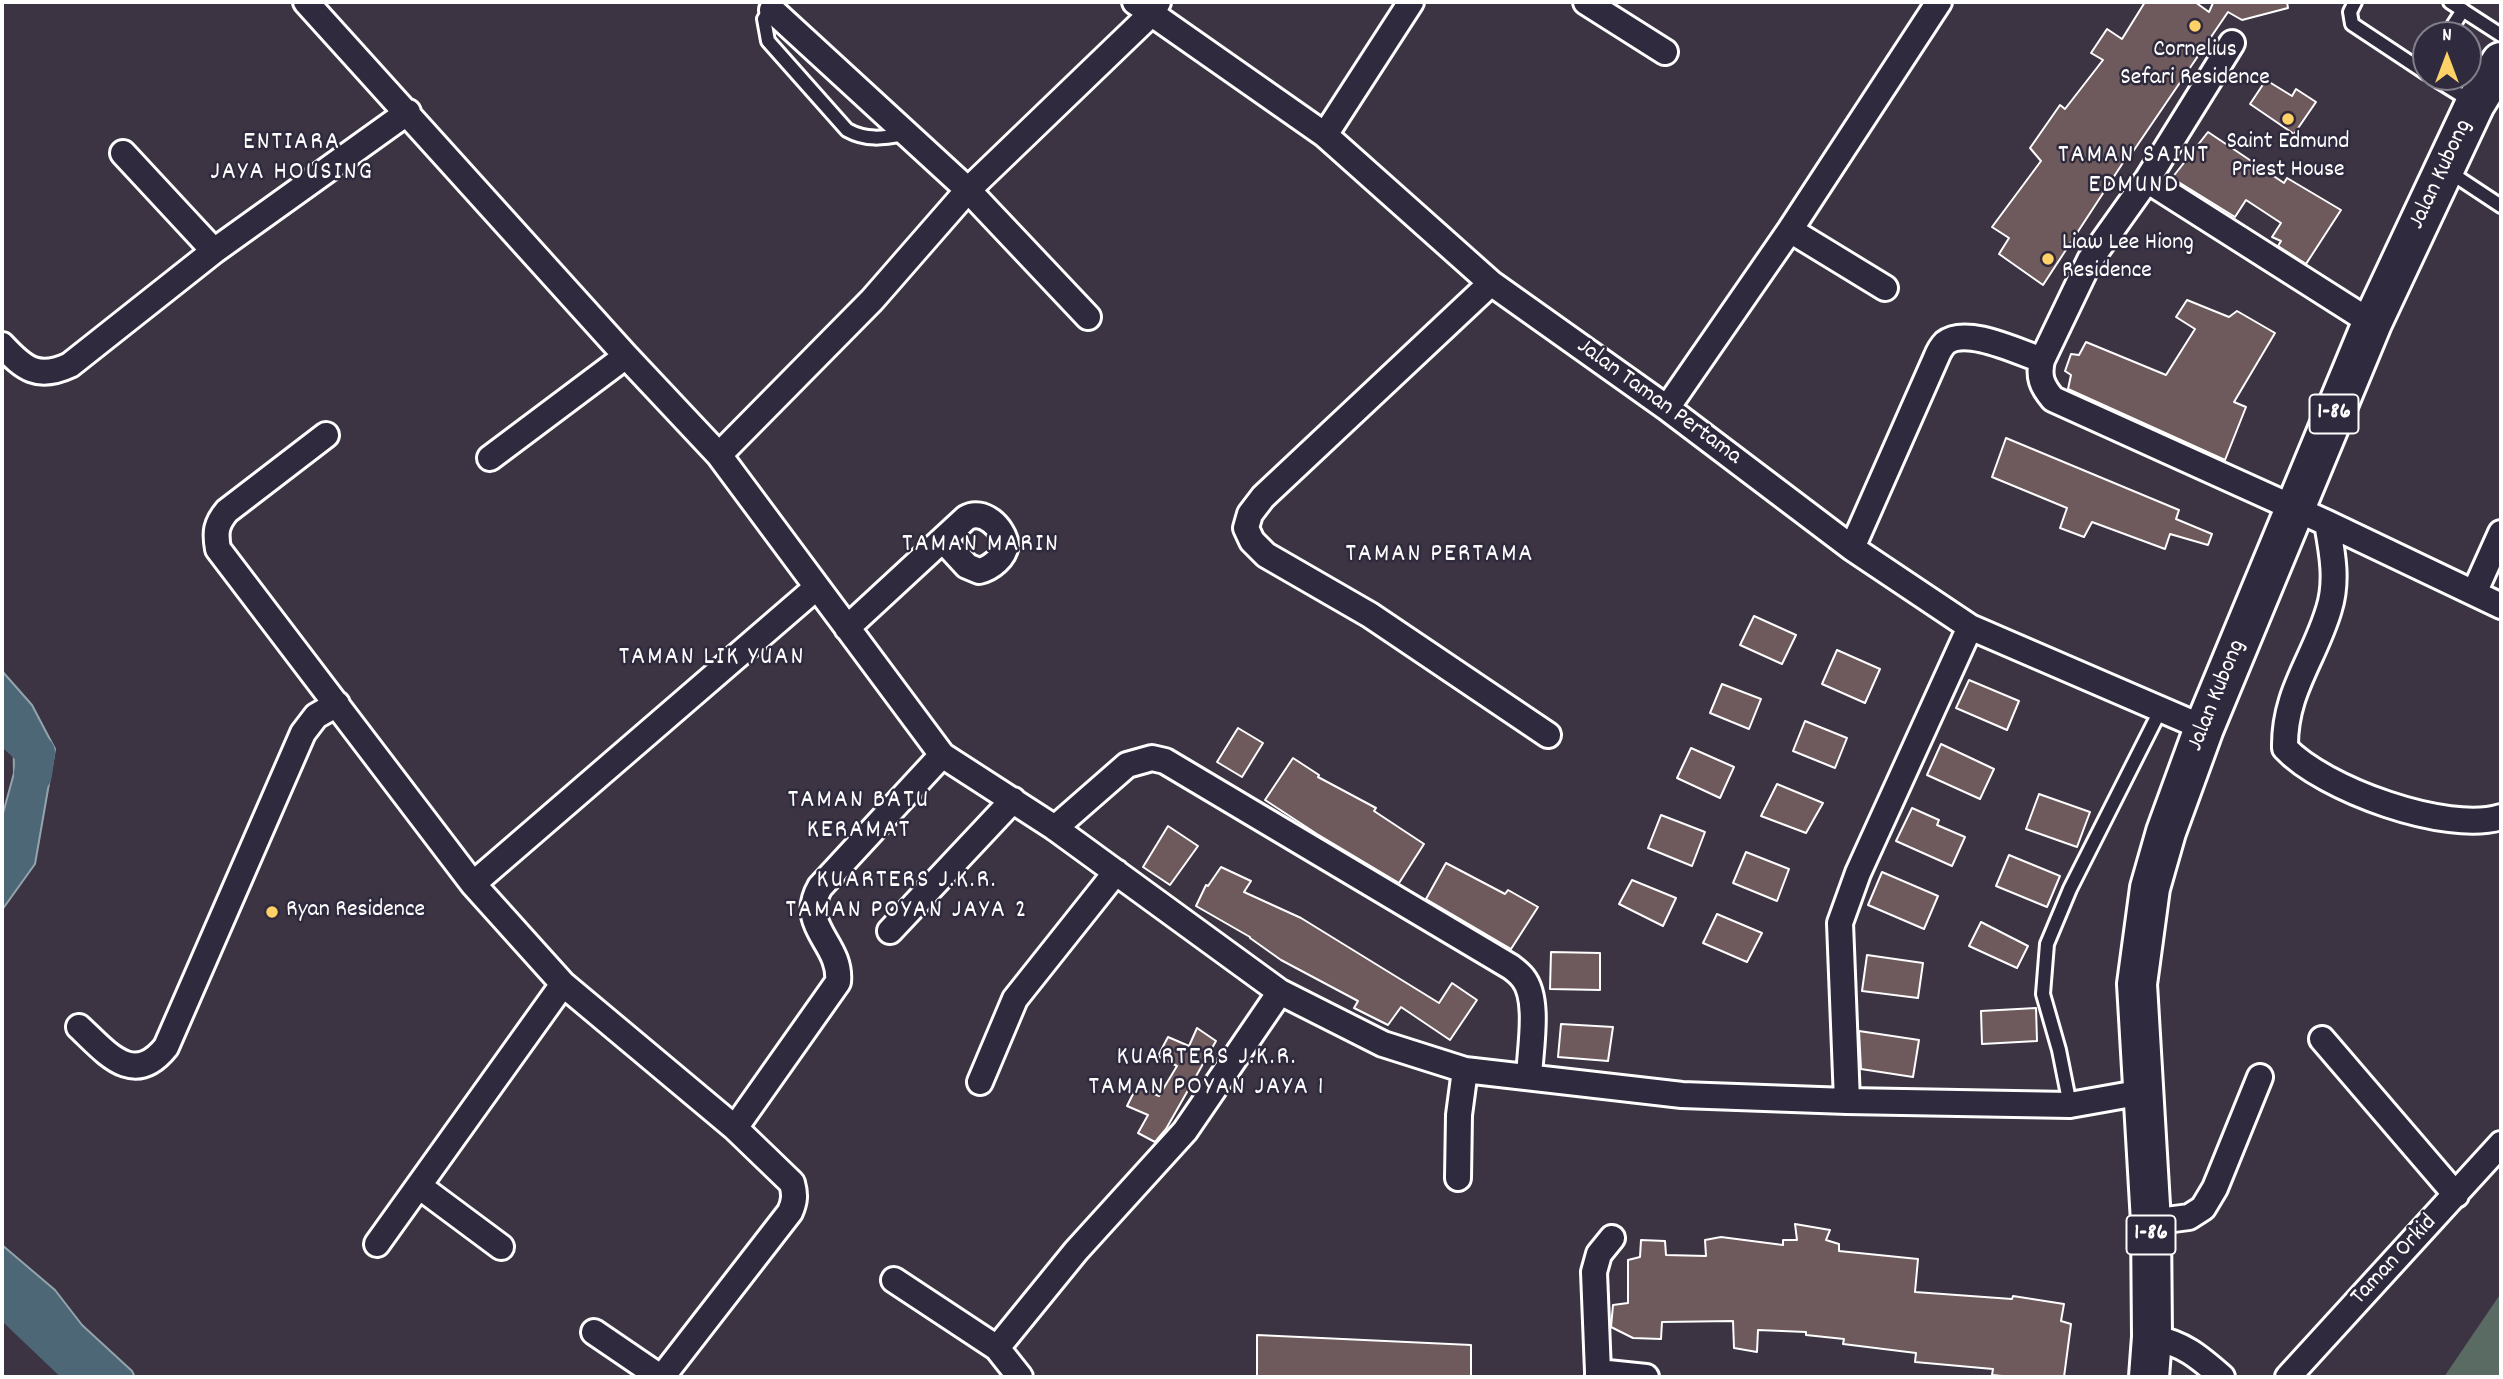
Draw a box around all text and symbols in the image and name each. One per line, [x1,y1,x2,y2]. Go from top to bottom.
marker: Cornelius Sefari Residence [2187,18,2203,34]
north arrow [2412,21,2482,91]
text: N [2442,23,2452,50]
place label: Cornelius Sefari Residence [2120,38,2270,94]
marker: Saint Edmund Priest House [2280,111,2296,127]
street label: Jalan Kubong [2404,116,2480,234]
district label: ENTIARA JAYA HOUSING [212,128,372,190]
place label: Saint Edmund Priest House [2227,130,2349,186]
district label: TAMAN SAINT EDMUND [2059,141,2209,202]
place label: Liaw Lee Hiong Residence [2062,231,2194,287]
marker: Liaw Lee Hiong Residence [2040,251,2056,267]
street label: Jalan Taman Pertama [1570,333,1746,473]
road number: 1-86 [2310,394,2358,434]
district label: TAMAN MARIN [903,530,1059,562]
district label: TAMAN PERTAMA [1347,540,1533,572]
street label: Jalan Kubong [2183,636,2253,756]
district label: TAMAN LIK YUAN [620,643,804,675]
district label: TAMAN BATU KERAMAT [789,786,929,848]
district label: KUARTERS J.K.R. TAMAN POYAN JAYA 2 [788,866,1026,928]
place label: Ryan Residence [286,898,425,926]
marker: Ryan Residence [264,904,280,920]
district label: KUARTERS J.K.R. TAMAN POYAN JAYA 1 [1091,1043,1323,1104]
street label: Taman Orkid [2346,1210,2444,1312]
road number: 1-86 [2126,1216,2176,1254]

